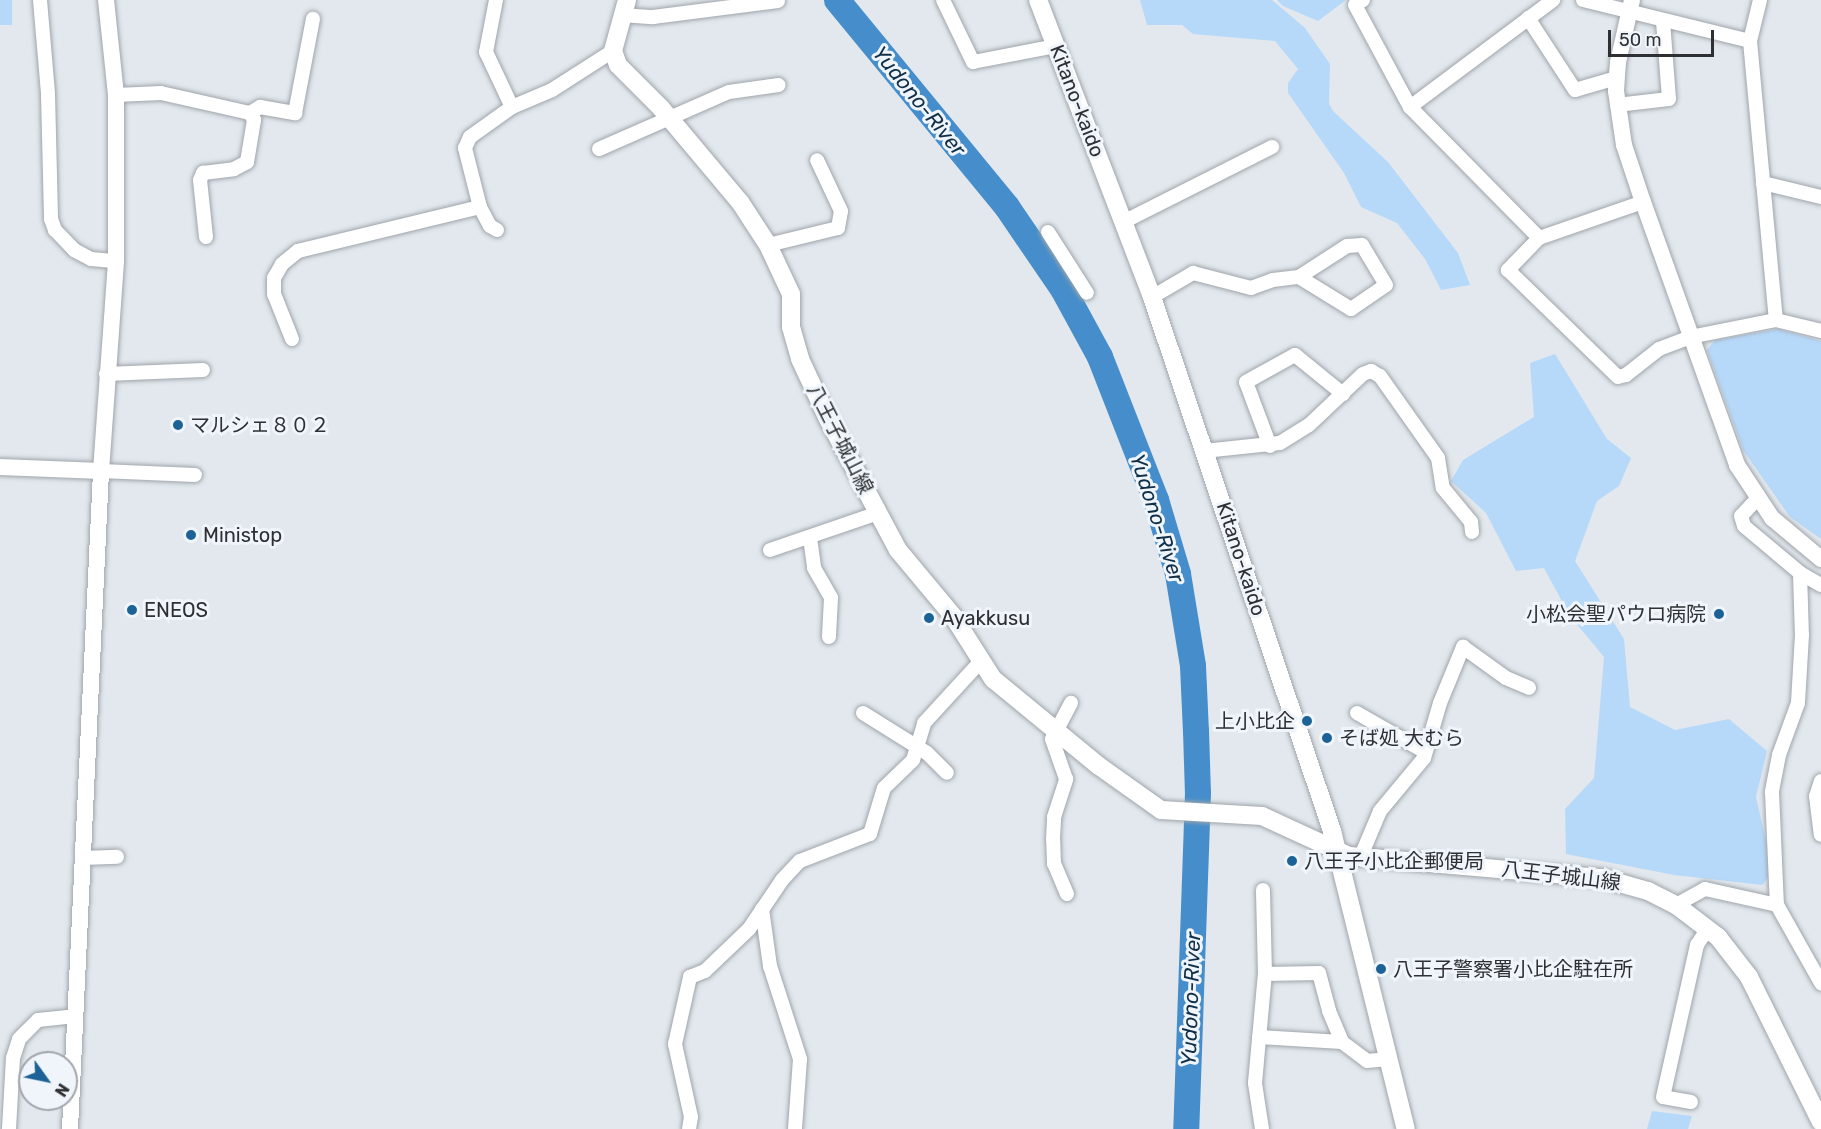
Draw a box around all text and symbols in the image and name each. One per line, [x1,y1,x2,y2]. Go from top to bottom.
scale bar [1611,18,1718,56]
text: 50 m [1619,29,1662,51]
water label: Yudono-River [867,41,971,161]
street label: Kitano-kaido [1045,41,1109,161]
street label: 八王子城山線 [802,380,878,498]
place label: マルシェ８０２ [190,413,330,437]
marker: マルシェ８０２ [171,418,185,432]
water label: Yudono-River [1124,450,1190,586]
street label: Kitano-kaido [1211,499,1271,619]
place label: Ministop [203,523,282,547]
marker: Ministop [184,528,198,542]
place label: ENEOS [144,598,208,622]
place label: 小松会聖パウロ病院 [1526,602,1706,626]
marker: ENEOS [125,603,139,617]
marker: 小松会聖パウロ病院 [1710,605,1728,623]
place label: Ayakkusu [941,606,1030,630]
marker: Ayakkusu [922,611,936,625]
place label: 上小比企 [1215,709,1295,733]
marker: 上小比企 [1300,714,1314,728]
place label: そば処 大むら [1339,726,1464,750]
marker: そば処 大むら [1320,731,1334,745]
place label: 八王子小比企郵便局 [1304,849,1484,873]
marker: 八王子小比企郵便局 [1285,854,1299,868]
street label: 八王子城山線 [1500,857,1622,895]
water label: Yudono-River [1176,932,1206,1066]
place label: 八王子警察署小比企駐在所 [1393,957,1633,981]
marker: 八王子警察署小比企駐在所 [1374,962,1388,976]
north arrow [18,1051,78,1111]
text: N [51,1080,73,1100]

